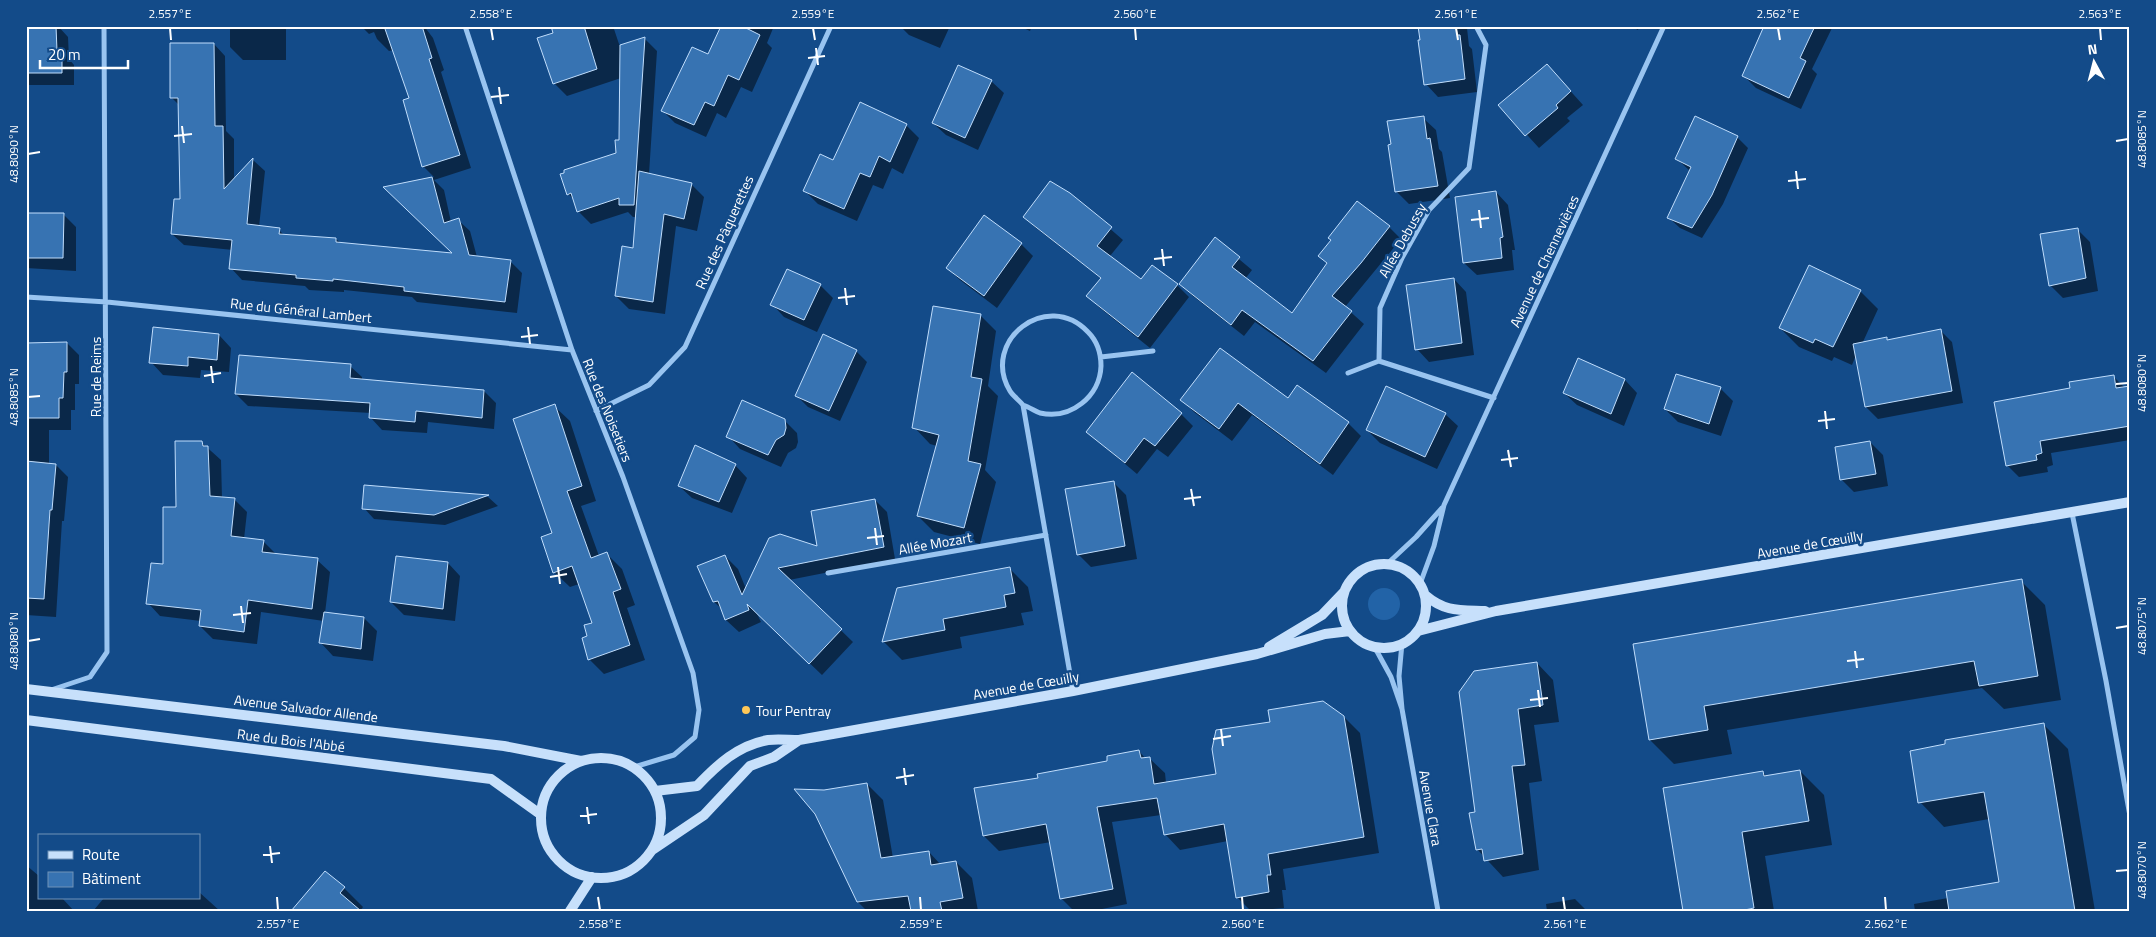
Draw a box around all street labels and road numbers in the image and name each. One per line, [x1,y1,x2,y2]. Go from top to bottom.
street label: Rue des Pâquerettes [689,172,759,292]
street label: Avenue de Chennevières [1504,191,1584,331]
street label: Allée Debussy [1373,199,1431,281]
street label: Rue du Général Lambert [229,292,373,328]
street label: Rue de Reims [85,337,106,417]
street label: Rue des Noisetiers [578,355,638,465]
street label: Avenue de Cœuilly [1755,524,1865,564]
street label: Allée Mozart [897,526,973,560]
street label: Avenue de Cœuilly [971,665,1081,705]
street label: Avenue Salvador Allende [233,689,379,727]
street label: Rue du Bois l'Abbé [236,723,346,757]
street label: Avenue Clara [1414,768,1448,848]

